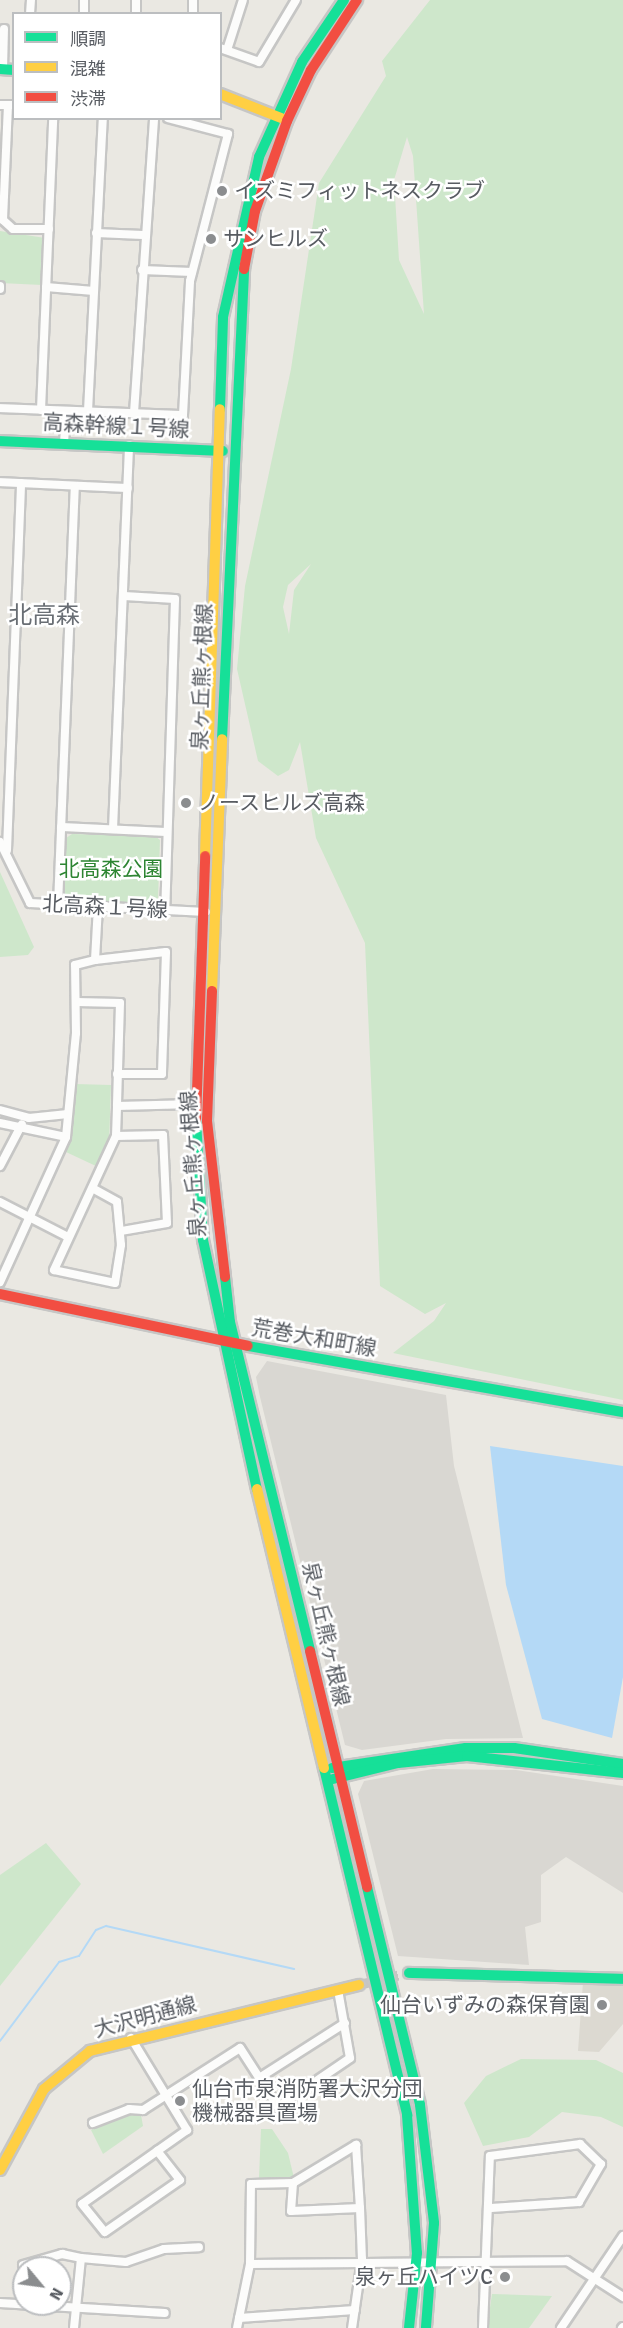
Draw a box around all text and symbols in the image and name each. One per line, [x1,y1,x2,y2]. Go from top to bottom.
legend [12,12,222,120]
text: 順調 [70,28,106,50]
text: 混雑 [70,58,106,80]
text: 渋滞 [70,88,106,110]
place label: イズミフィットネスクラブ [234,178,486,204]
marker: イズミフィットネスクラブ [215,184,229,198]
place label: サンヒルズ [223,226,328,252]
marker: サンヒルズ [204,232,218,246]
street label: 高森幹線１号線 [42,410,190,442]
district label: 北高森 [8,602,80,630]
street label: 泉ヶ丘熊ヶ根線 [187,603,217,751]
place label: ノースヒルズ高森 [198,790,366,816]
marker: ノースヒルズ高森 [179,796,193,810]
park label: 北高森公園 [59,856,163,882]
street label: 北高森１号線 [41,891,169,923]
street label: 泉ヶ丘熊ヶ根線 [175,1090,211,1238]
street label: 荒巻大和町線 [250,1315,378,1361]
street label: 泉ヶ丘熊ヶ根線 [297,1560,355,1708]
street label: 大沢明通線 [91,1991,199,2043]
place label: 仙台いずみの森保育園 [380,1992,590,2018]
marker: 仙台いずみの森保育園 [595,1998,609,2012]
place label: 仙台市泉消防署大沢分団 機械器具置場 [192,2076,423,2126]
marker: 仙台市泉消防署大沢分団 機械器具置場 [173,2094,187,2108]
north arrow [12,2256,72,2316]
place label: 泉ヶ丘ハイツC [354,2264,493,2290]
marker: 泉ヶ丘ハイツC [498,2270,512,2284]
text: N [45,2284,67,2303]

